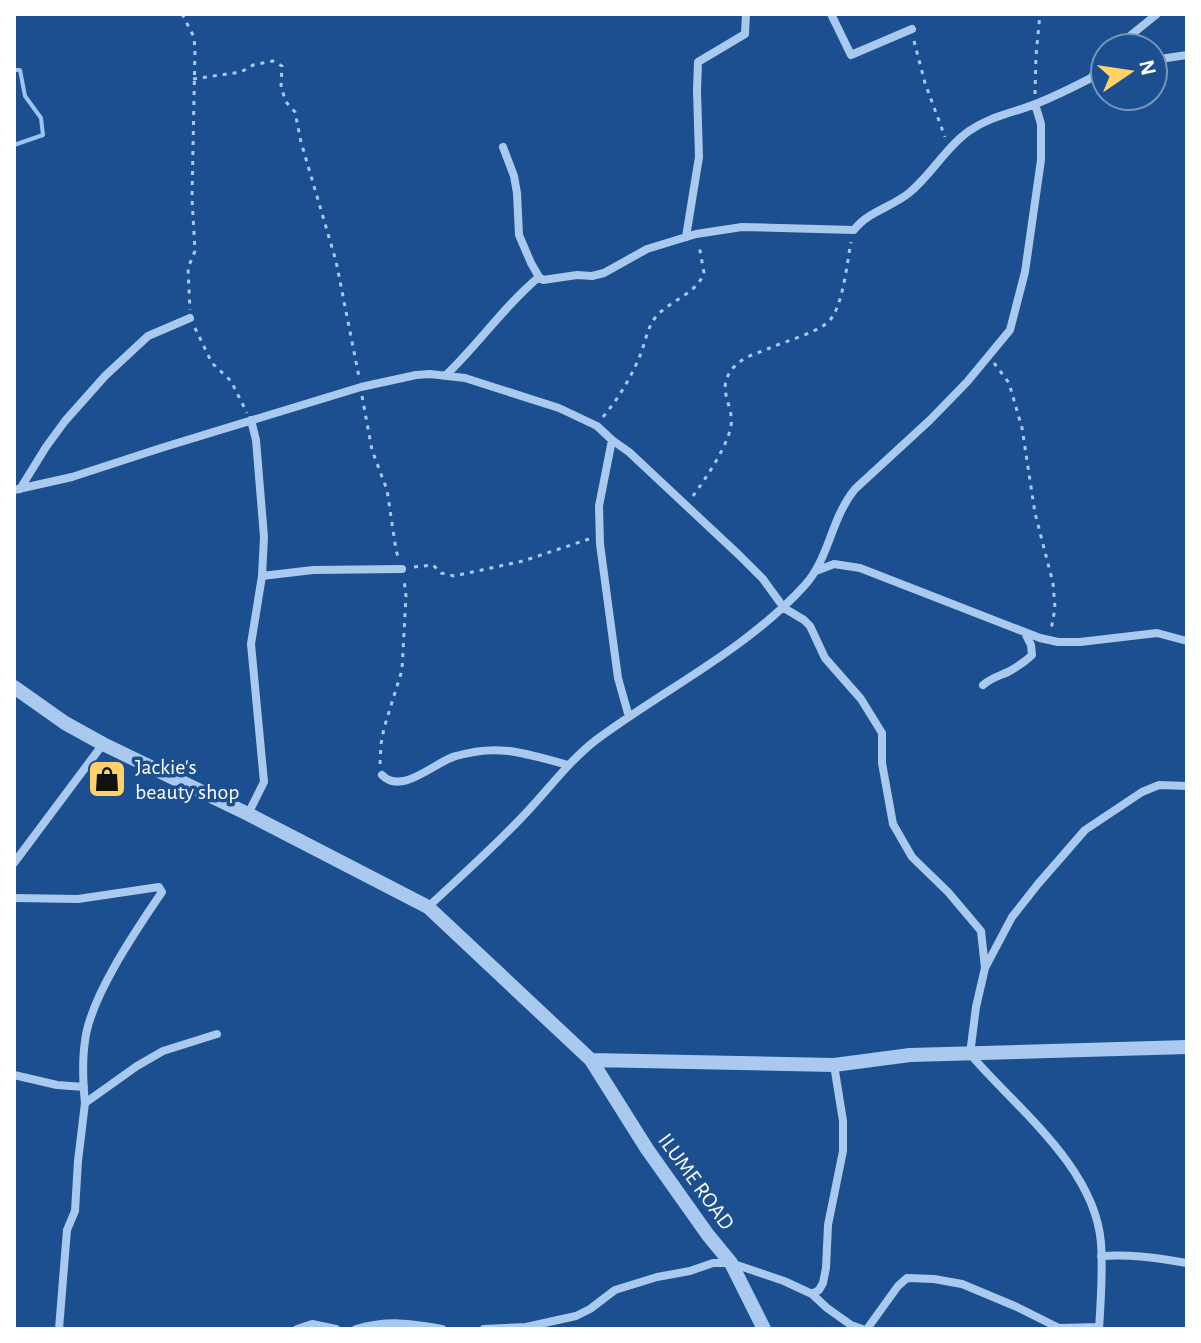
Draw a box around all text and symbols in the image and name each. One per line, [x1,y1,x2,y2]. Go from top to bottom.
north arrow [1089,32,1169,112]
text: N [1135,58,1160,78]
place label: Jackie's beauty shop [135,756,239,803]
shop icon: Jackie's beauty shop [86,758,128,800]
street label: ILUME ROAD [654,1129,738,1234]

